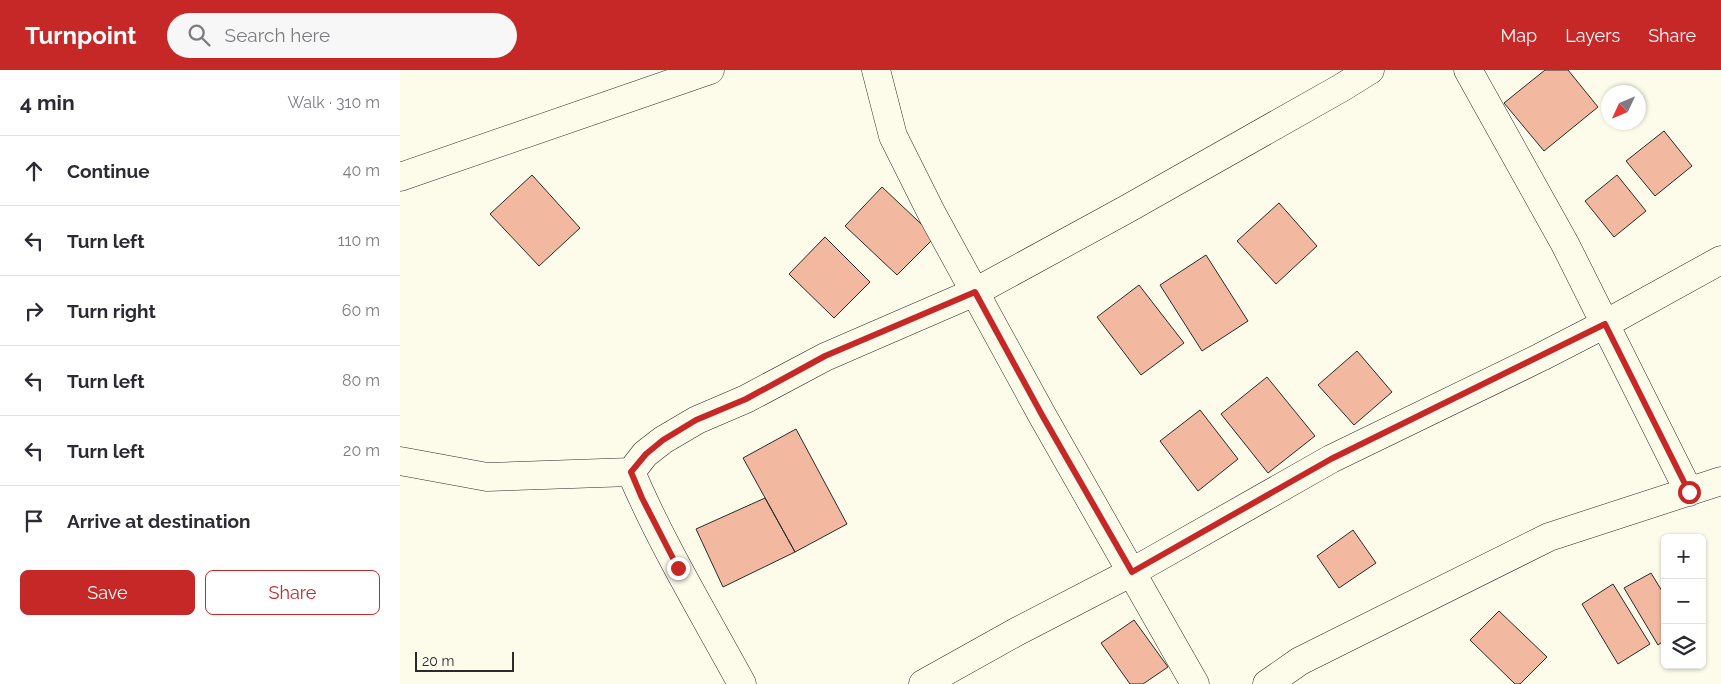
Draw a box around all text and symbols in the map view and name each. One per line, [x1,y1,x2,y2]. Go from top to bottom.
search box [167,13,517,58]
text: Turnpoint [25,21,137,50]
icon: search [185,21,213,49]
text: Search here [225,24,330,46]
text: Map [1501,25,1537,46]
text: Layers [1565,25,1620,46]
text: Share [1648,25,1696,46]
north arrow [1601,85,1646,130]
text: 4 min [20,90,75,115]
text: Walk · 310 m [287,93,380,112]
icon: ahead [20,157,48,185]
text: Continue [67,160,150,182]
text: 40 m [343,161,380,180]
icon: left [20,227,48,255]
text: Turn left [67,230,144,252]
text: 110 m [338,231,380,250]
icon: right [20,297,48,325]
text: Turn right [67,300,156,322]
text: 60 m [342,301,380,320]
icon: left [20,367,48,395]
text: Turn left [67,370,144,392]
text: 80 m [342,371,380,390]
icon: left [20,437,48,465]
text: Turn left [67,440,144,462]
text: 20 m [343,441,380,460]
route start [1678,481,1701,504]
icon: arrive [20,507,48,535]
text: Arrive at destination [67,510,251,532]
map controls [1661,534,1706,669]
button: + [1661,534,1706,579]
route end [667,557,690,580]
button: Save [20,570,195,615]
button: Share [205,570,380,615]
button: − [1661,579,1706,624]
button: layers [1661,624,1706,669]
scale bar [415,649,514,672]
text: 20 m [422,653,454,669]

